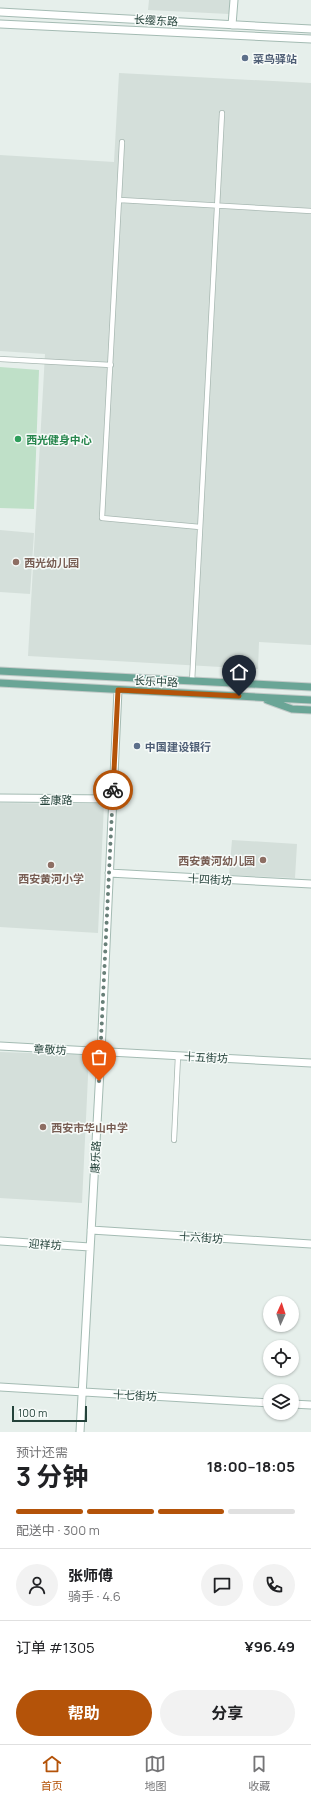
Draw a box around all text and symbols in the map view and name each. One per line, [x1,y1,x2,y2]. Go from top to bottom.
street label: 长缨东路 [134,11,178,29]
place label: 菜鸟驿站 [253,51,297,66]
marker: 菜鸟驿站 [240,53,250,63]
place label: 西光健身中心 [26,432,92,447]
marker: 西光健身中心 [13,434,23,444]
place label: 西光幼儿园 [24,555,79,570]
marker: 西光幼儿园 [11,557,21,567]
pin [222,655,256,696]
icon: home [228,661,250,683]
street label: 长乐中路 [134,672,178,690]
place label: 中国建设银行 [145,739,211,754]
marker: 中国建设银行 [132,741,142,751]
courier [93,770,133,810]
icon: bike [102,779,124,801]
street label: 金康路 [40,792,73,807]
place label: 西安黄河幼儿园 [178,853,255,868]
marker: 西安黄河幼儿园 [258,855,268,865]
marker: 西安黄河小学 [46,860,56,870]
street label: 十四街坊 [188,870,232,888]
place label: 西安黄河小学 [18,871,84,886]
pin [82,1040,116,1081]
street label: 章敬坊 [33,1041,67,1057]
icon: bag [88,1046,110,1068]
street label: 十五街坊 [184,1048,228,1066]
place label: 西安市华山中学 [51,1120,128,1135]
marker: 西安市华山中学 [38,1122,48,1132]
street label: 康乐路 [87,1140,103,1174]
street label: 十六街坊 [179,1228,223,1246]
street label: 迎祥坊 [28,1235,62,1253]
north arrow [263,1296,299,1332]
map controls [263,1296,299,1420]
button: locate [263,1340,299,1376]
button: layers [263,1384,299,1420]
street label: 十七街坊 [113,1386,157,1404]
scale bar [12,1404,87,1423]
text: 100 m [18,1405,47,1420]
text: 预计还需 [16,1443,68,1461]
text: 18:00–18:05 [207,1456,295,1477]
text: 3 分钟 [16,1458,88,1494]
text: 配送中 · 300 m [16,1521,100,1539]
button: person [16,1564,58,1606]
button: chat [201,1564,243,1606]
button: phone [253,1564,295,1606]
text: 张师傅 [68,1565,113,1586]
text: 骑手 · 4.6 [68,1587,121,1605]
text: ¥96.49 [245,1636,295,1657]
text: 订单 #1305 [16,1637,95,1658]
button: 帮助 [16,1690,152,1736]
button: 分享 [160,1690,295,1736]
tab: 首页 [41,1753,63,1793]
tab: 地图 [144,1753,166,1793]
tab: 收藏 [248,1753,270,1793]

